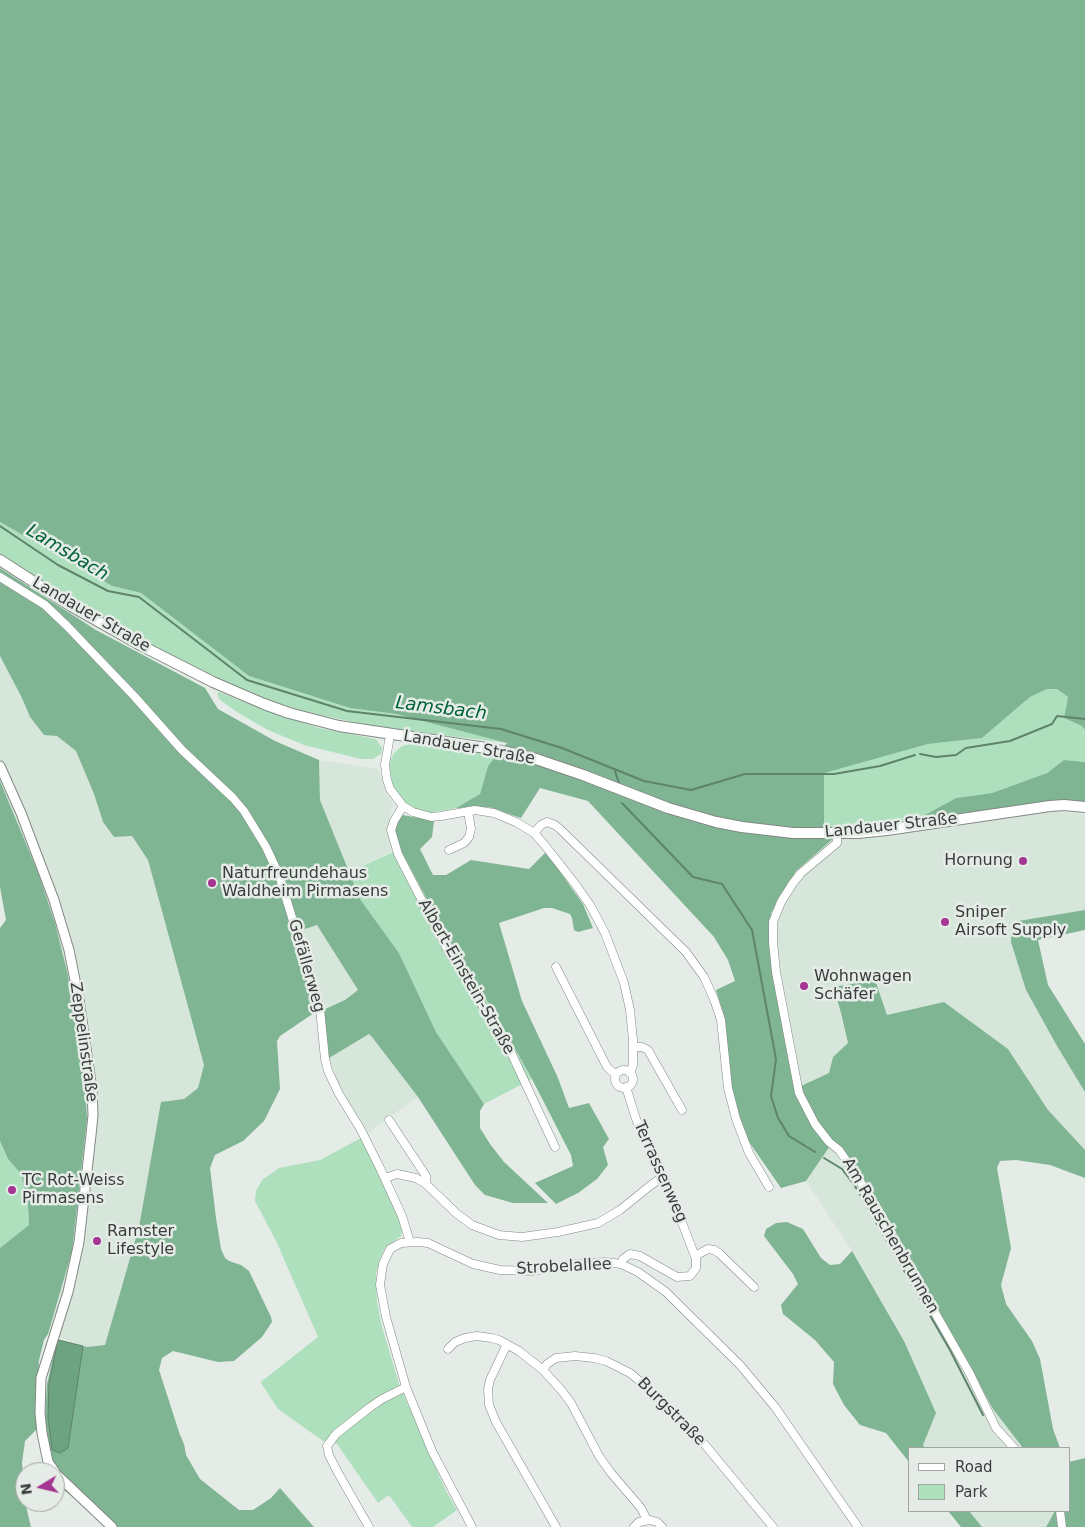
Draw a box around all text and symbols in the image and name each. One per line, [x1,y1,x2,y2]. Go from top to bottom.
water label: Lamsbach [22,520,112,586]
street label: Landauer Straße [29,573,153,657]
water label: Lamsbach [394,693,488,725]
street label: Landauer Straße [402,727,536,769]
street label: Landauer Straße [824,809,958,843]
place label: Hornung [944,851,1013,871]
marker: Hornung [1017,855,1029,867]
place label: Naturfreundehaus Waldheim Pirmasens [222,864,388,902]
marker: Naturfreundehaus Waldheim Pirmasens [206,877,218,889]
street label: Albert-Einstein-Straße [414,896,518,1058]
place label: Sniper Airsoft Supply [955,903,1066,941]
marker: Sniper Airsoft Supply [939,916,951,928]
street label: Gefällerweg [284,917,328,1015]
place label: Wohnwagen Schäfer [814,967,912,1005]
marker: Wohnwagen Schäfer [798,980,810,992]
street label: Zeppelinstraße [65,981,101,1103]
street label: Terrassenweg [629,1118,691,1226]
street label: Am Rauschenbrunnen [838,1155,942,1317]
place label: TC Rot-Weiss Pirmasens [22,1171,125,1209]
marker: TC Rot-Weiss Pirmasens [6,1184,18,1196]
place label: Ramster Lifestyle [107,1222,174,1260]
marker: Ramster Lifestyle [91,1235,103,1247]
street label: Strobelallee [516,1255,612,1279]
street label: Burgstraße [633,1374,709,1450]
legend [908,1447,1070,1512]
text: Road [955,1458,993,1476]
north arrow [15,1462,65,1512]
text: N [17,1482,35,1496]
text: Park [955,1483,987,1501]

